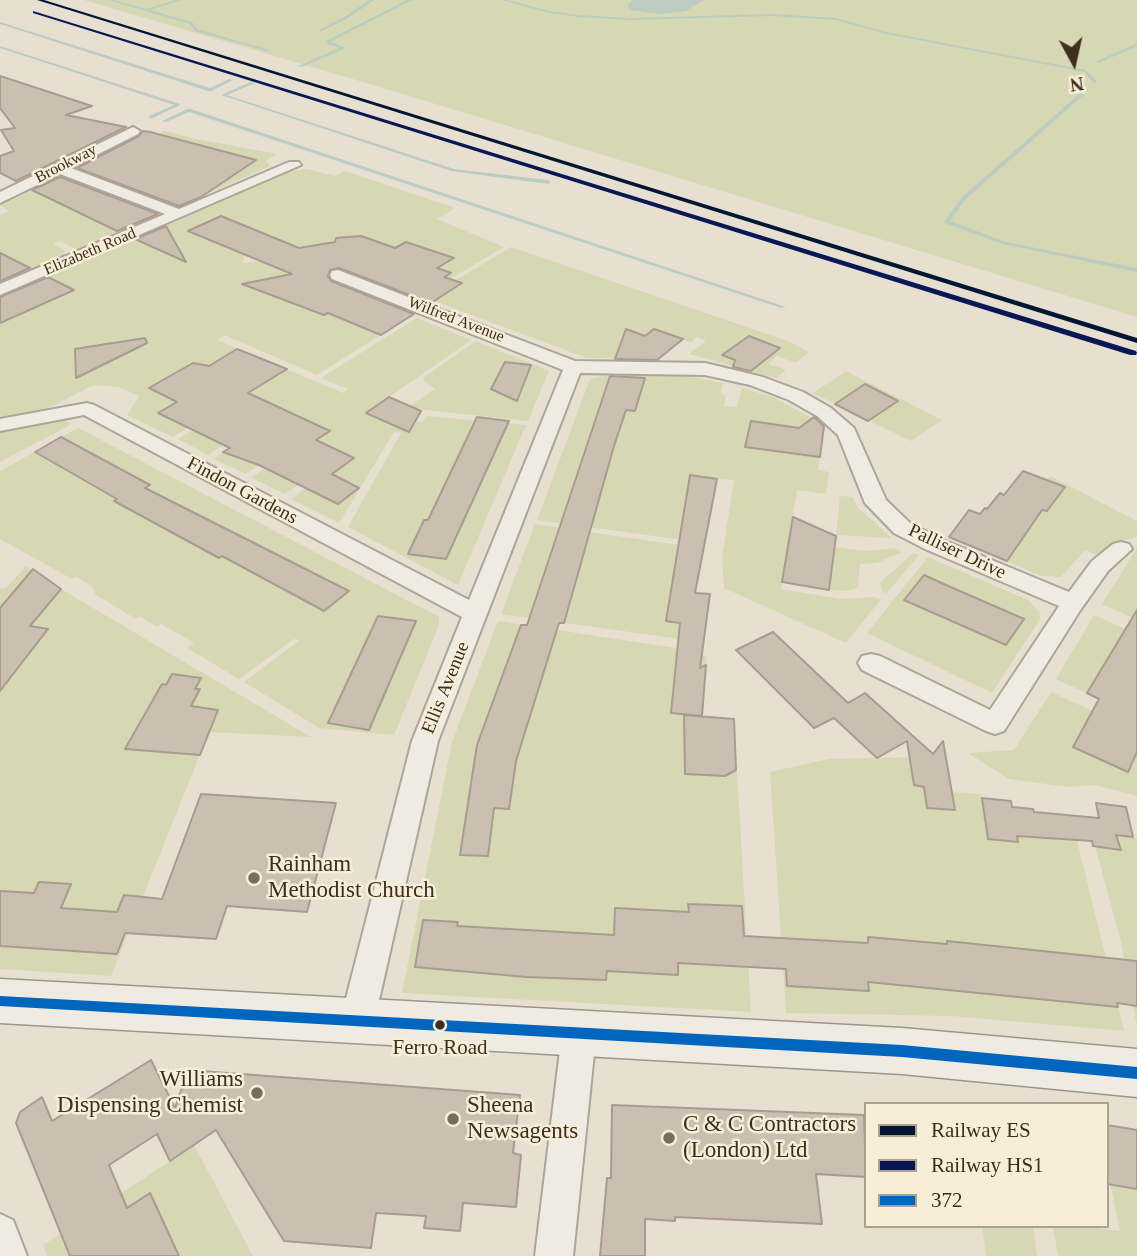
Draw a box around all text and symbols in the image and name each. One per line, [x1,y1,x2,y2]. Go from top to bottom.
north arrow [1039,28,1109,98]
text: N [1069,73,1085,96]
street label: Brookway [32,140,100,188]
street label: Elizabeth Road [41,224,139,280]
street label: Wilfred Avenue [405,293,507,347]
street label: Findon Gardens [183,452,301,530]
street label: Palliser Drive [905,519,1009,585]
street label: Ellis Avenue [417,639,475,737]
place label: Rainham Methodist Church [268,851,435,905]
marker: Rainham Methodist Church [246,870,262,886]
marker: Ferro Road [433,1018,447,1032]
place label: Ferro Road [392,1035,488,1061]
place label: Williams Dispensing Chemist [57,1066,243,1120]
marker: Williams Dispensing Chemist [249,1085,265,1101]
place label: Sheena Newsagents [467,1092,578,1146]
legend [864,1102,1109,1228]
marker: Sheena Newsagents [445,1111,461,1127]
place label: C & C Contractors (London) Ltd [683,1111,856,1165]
text: Railway ES [931,1118,1031,1142]
marker: C & C Contractors (London) Ltd [661,1130,677,1146]
text: Railway HS1 [931,1153,1044,1177]
text: 372 [931,1188,963,1212]

